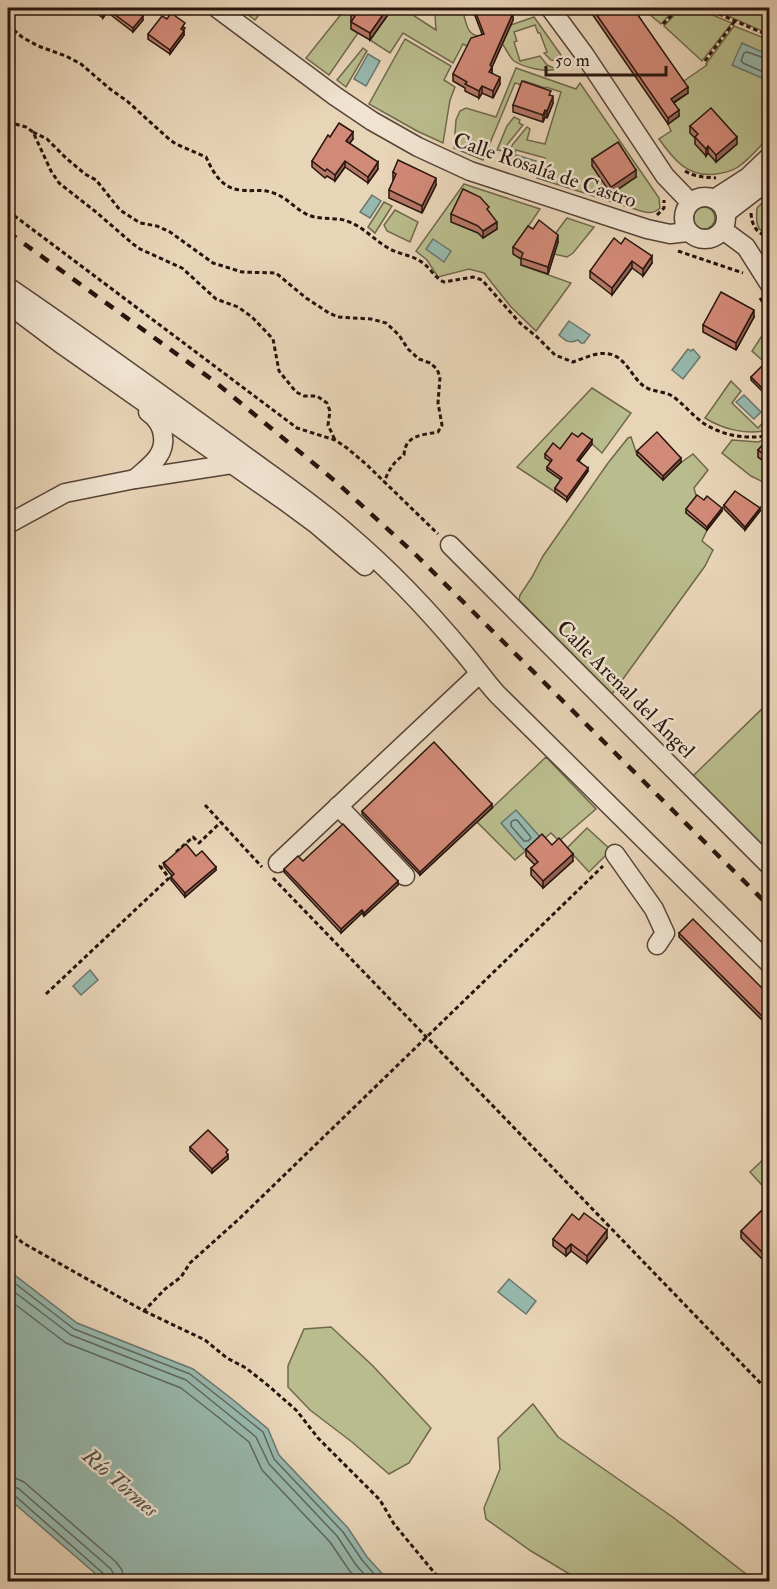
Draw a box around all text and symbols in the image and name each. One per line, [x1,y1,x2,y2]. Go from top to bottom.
scale bar [546,39,666,77]
text: 50 m [555,49,590,72]
street label: Calle Rosalía de Castro [450,126,640,214]
street label: Calle Arenal del Ángel [551,615,701,765]
water label: Río Tormes [76,1442,165,1524]

